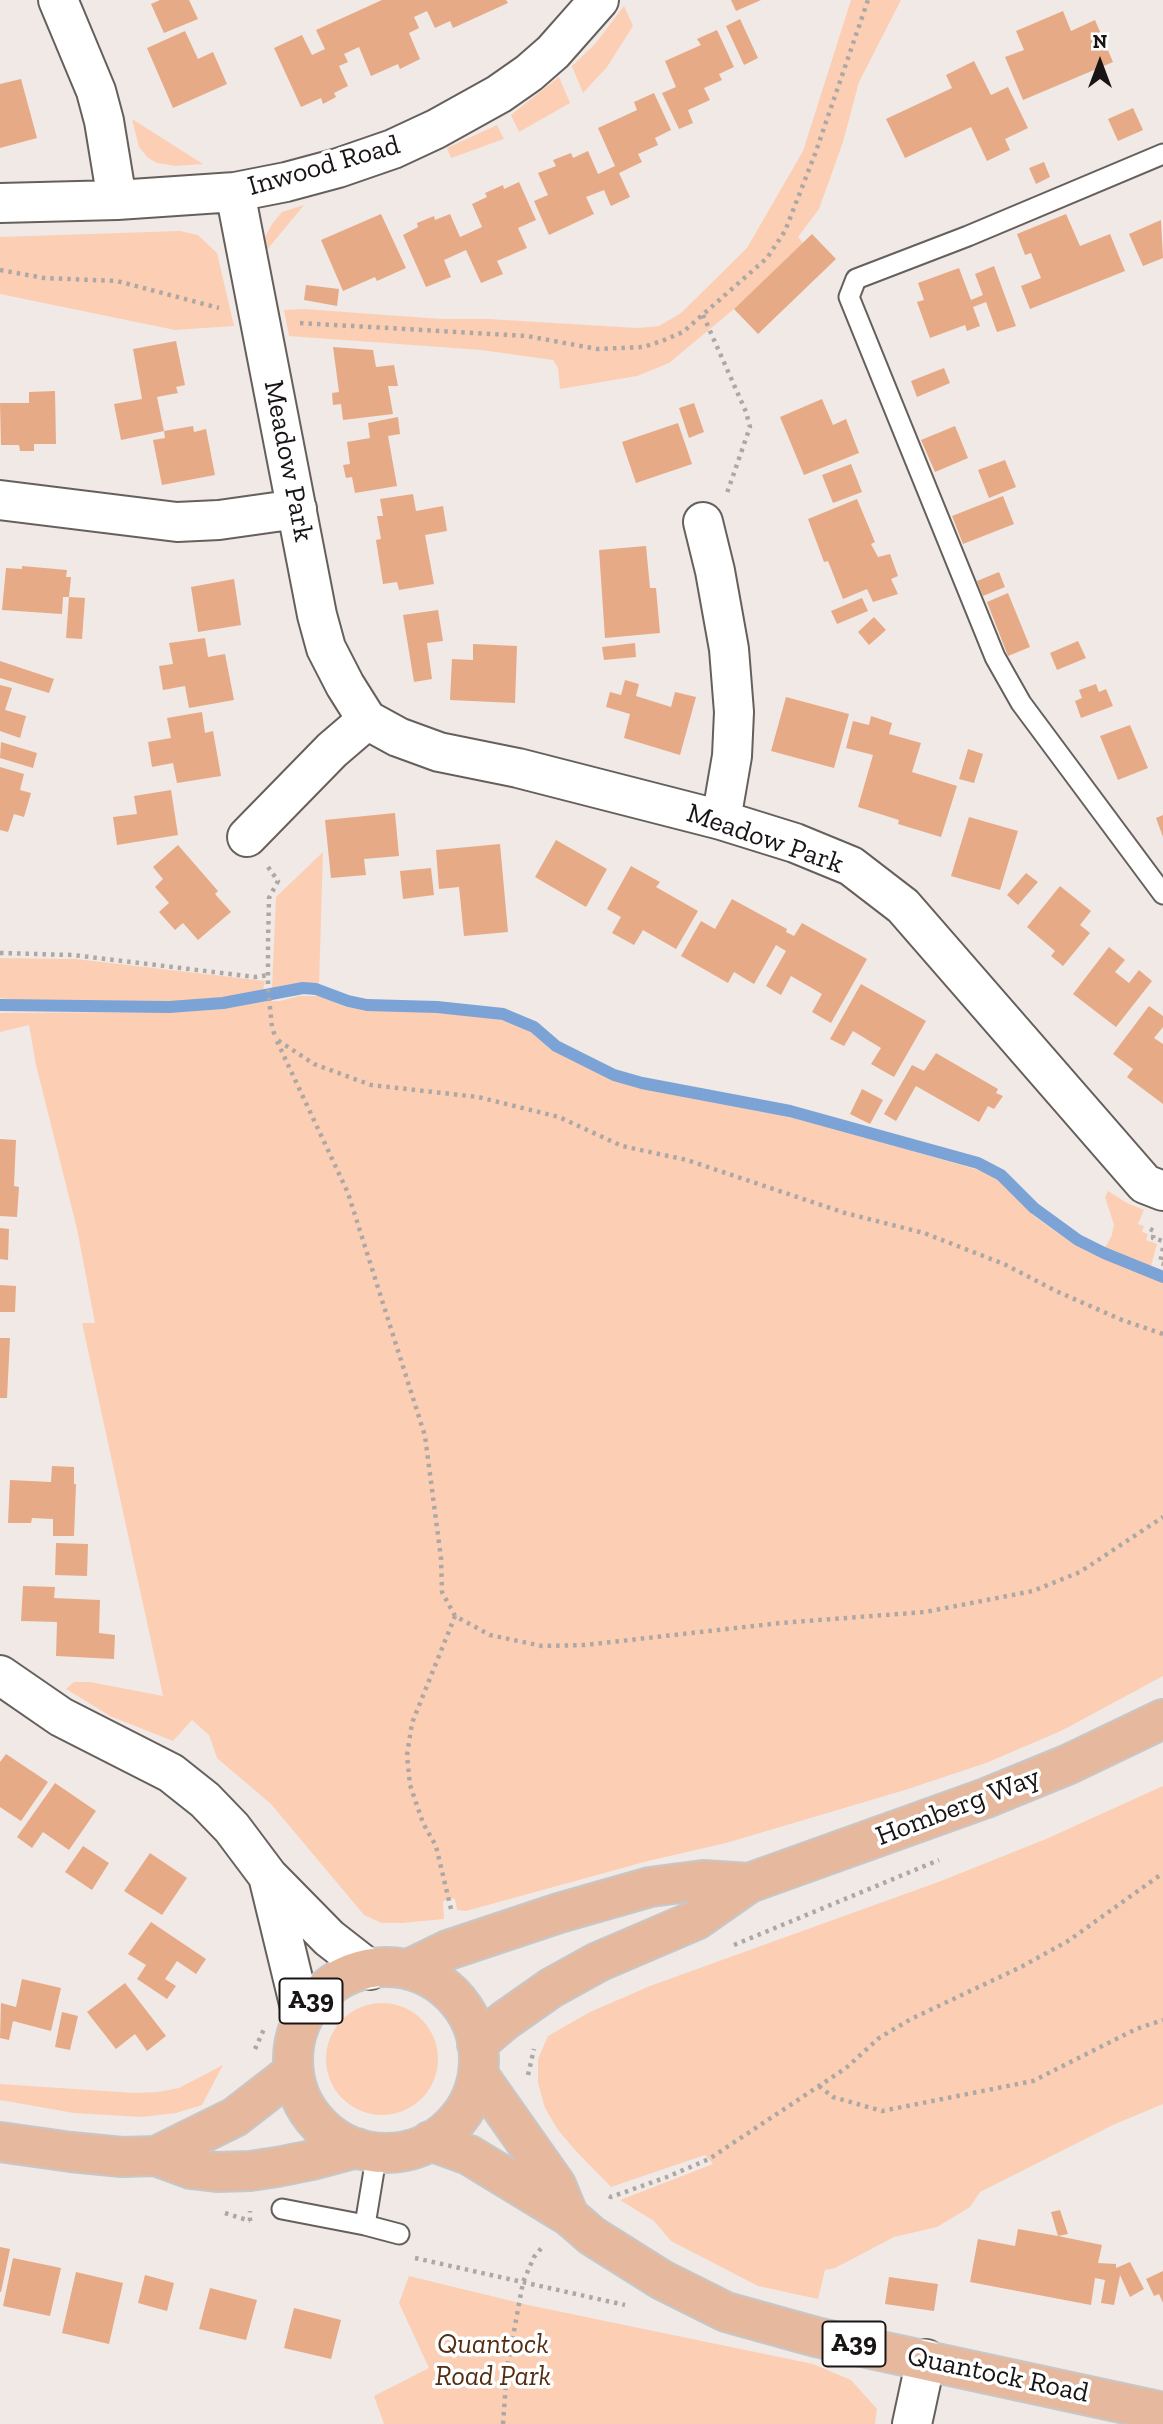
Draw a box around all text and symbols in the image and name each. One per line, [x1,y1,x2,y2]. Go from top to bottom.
north arrow [1065,28,1135,98]
text: N [1093,30,1107,53]
street label: Inwood Road [244,128,404,204]
street label: Meadow Park [256,378,320,544]
street label: Meadow Park [682,796,848,882]
street label: Homberg Way [871,1760,1045,1854]
road number: A39 [280,1978,342,2024]
road number: A39 [822,2322,886,2366]
park label: Quantock Road Park [435,2328,551,2394]
street label: Quantock Road [904,2339,1092,2411]

